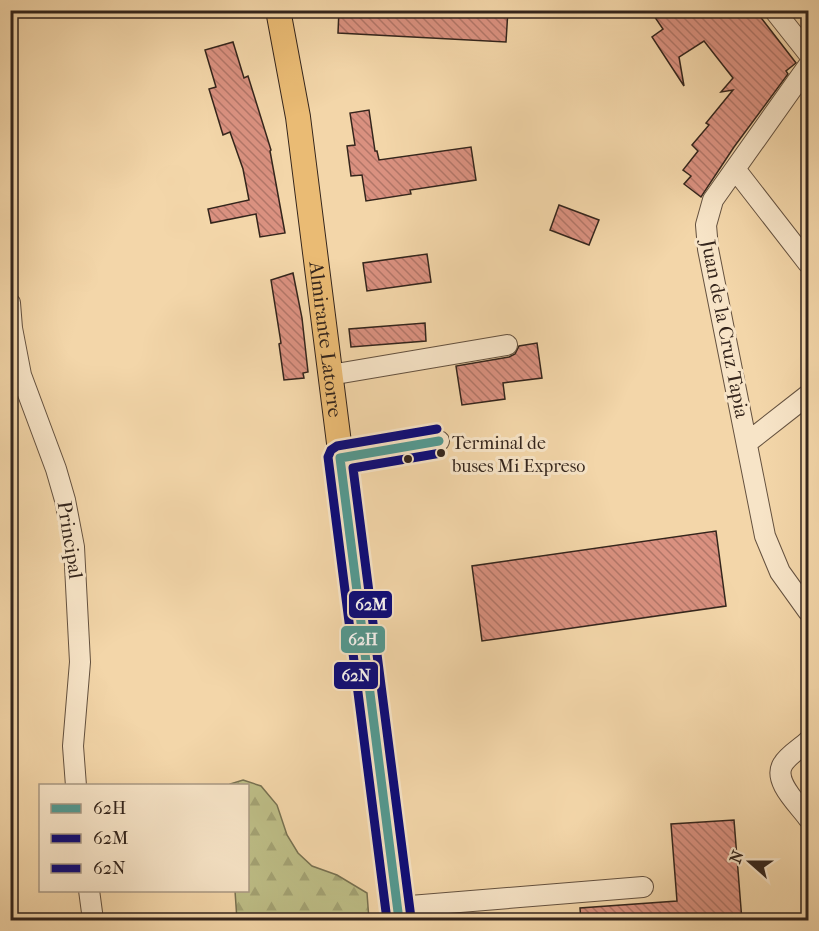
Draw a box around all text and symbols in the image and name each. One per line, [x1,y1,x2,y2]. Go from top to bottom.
street label: Juan de la Cruz Tapia [696,236,754,421]
street label: Almirante Latorre [305,259,347,419]
place label: Terminal de buses Mi Expreso [451,433,585,477]
marker: Terminal de buses Mi Expreso [435,447,447,459]
unlabelled marker [402,453,414,465]
street label: Principal [53,500,88,581]
line badge: 62M [348,590,393,619]
text: 62M [355,595,387,614]
line badge: 62H [340,625,386,654]
text: 62H [348,630,378,649]
line badge: 62N [333,661,379,690]
text: 62N [341,666,371,685]
legend [39,784,249,892]
text: 62H [93,798,126,819]
text: 62M [93,828,128,849]
north arrow [720,832,780,892]
text: N [725,847,748,866]
text: 62N [93,858,126,879]

